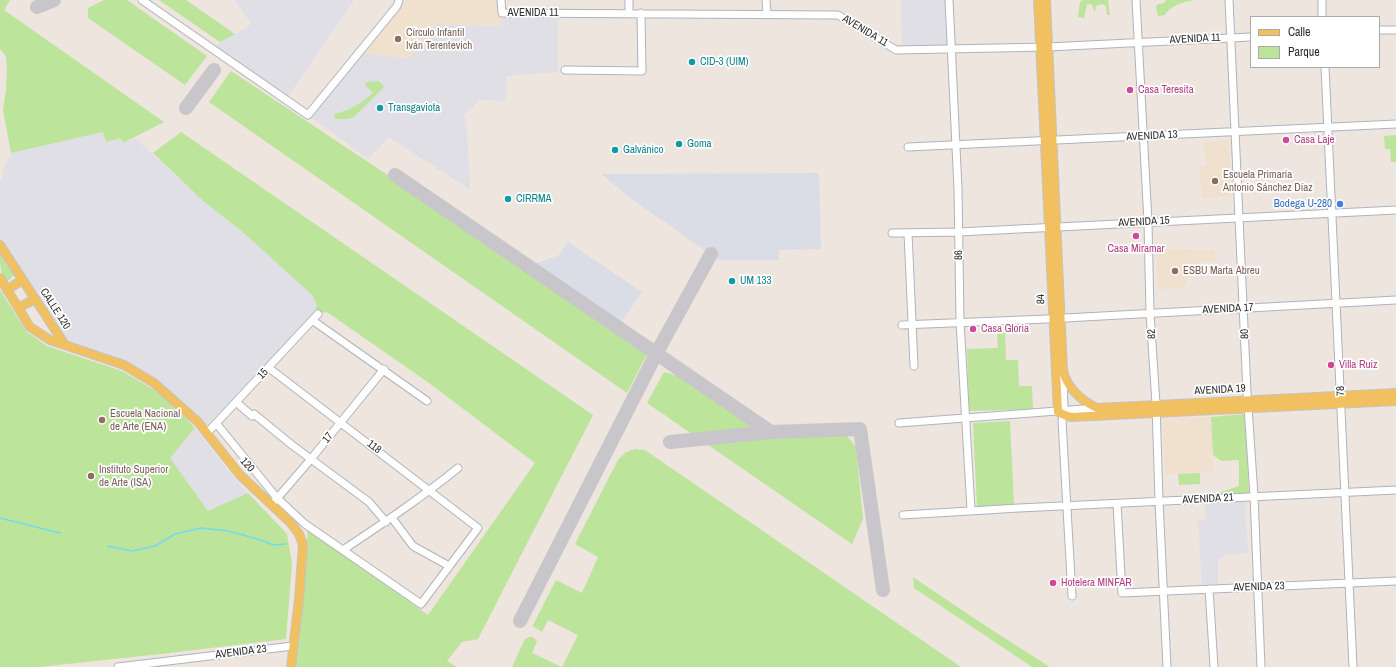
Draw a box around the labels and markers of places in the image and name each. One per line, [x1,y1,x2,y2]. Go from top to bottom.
place label: Círculo Infantil Iván Terentevich [406,26,472,52]
marker: Círculo Infantil Iván Terentevich [393,34,403,44]
place label: CID-3 (UIM) [700,55,749,69]
marker: CID-3 (UIM) [687,57,697,67]
place label: Casa Teresita [1138,83,1194,97]
marker: Casa Teresita [1125,85,1135,95]
place label: Transgaviota [388,101,440,115]
marker: Transgaviota [375,103,385,113]
place label: Casa Laje [1294,133,1335,147]
marker: Casa Laje [1281,135,1291,145]
place label: Goma [687,137,712,151]
marker: Goma [674,139,684,149]
place label: Galvánico [623,143,664,157]
marker: Galvánico [610,145,620,155]
place label: Escuela Primaria Antonio Sánchez Díaz [1223,168,1313,194]
marker: Escuela Primaria Antonio Sánchez Díaz [1210,176,1220,186]
place label: CIRRMA [516,192,552,206]
marker: CIRRMA [503,194,513,204]
place label: Bodega U-280 [1274,197,1332,211]
marker: Bodega U-280 [1335,199,1345,209]
marker: Casa Miramar [1131,231,1141,241]
place label: Casa Miramar [1107,242,1165,256]
place label: ESBU Marta Abreu [1183,264,1260,278]
marker: ESBU Marta Abreu [1170,266,1180,276]
place label: UM 133 [740,274,772,288]
marker: UM 133 [727,276,737,286]
place label: Casa Gloria [981,322,1029,336]
marker: Casa Gloria [968,324,978,334]
place label: Villa Ruiz [1339,358,1377,372]
marker: Villa Ruiz [1326,360,1336,370]
place label: Escuela Nacional de Arte (ENA) [110,407,180,433]
marker: Escuela Nacional de Arte (ENA) [97,415,107,425]
place label: Instituto Superior de Arte (ISA) [99,463,168,489]
marker: Instituto Superior de Arte (ISA) [86,471,96,481]
place label: Hotelera MINFAR [1061,576,1132,590]
marker: Hotelera MINFAR [1048,578,1058,588]

